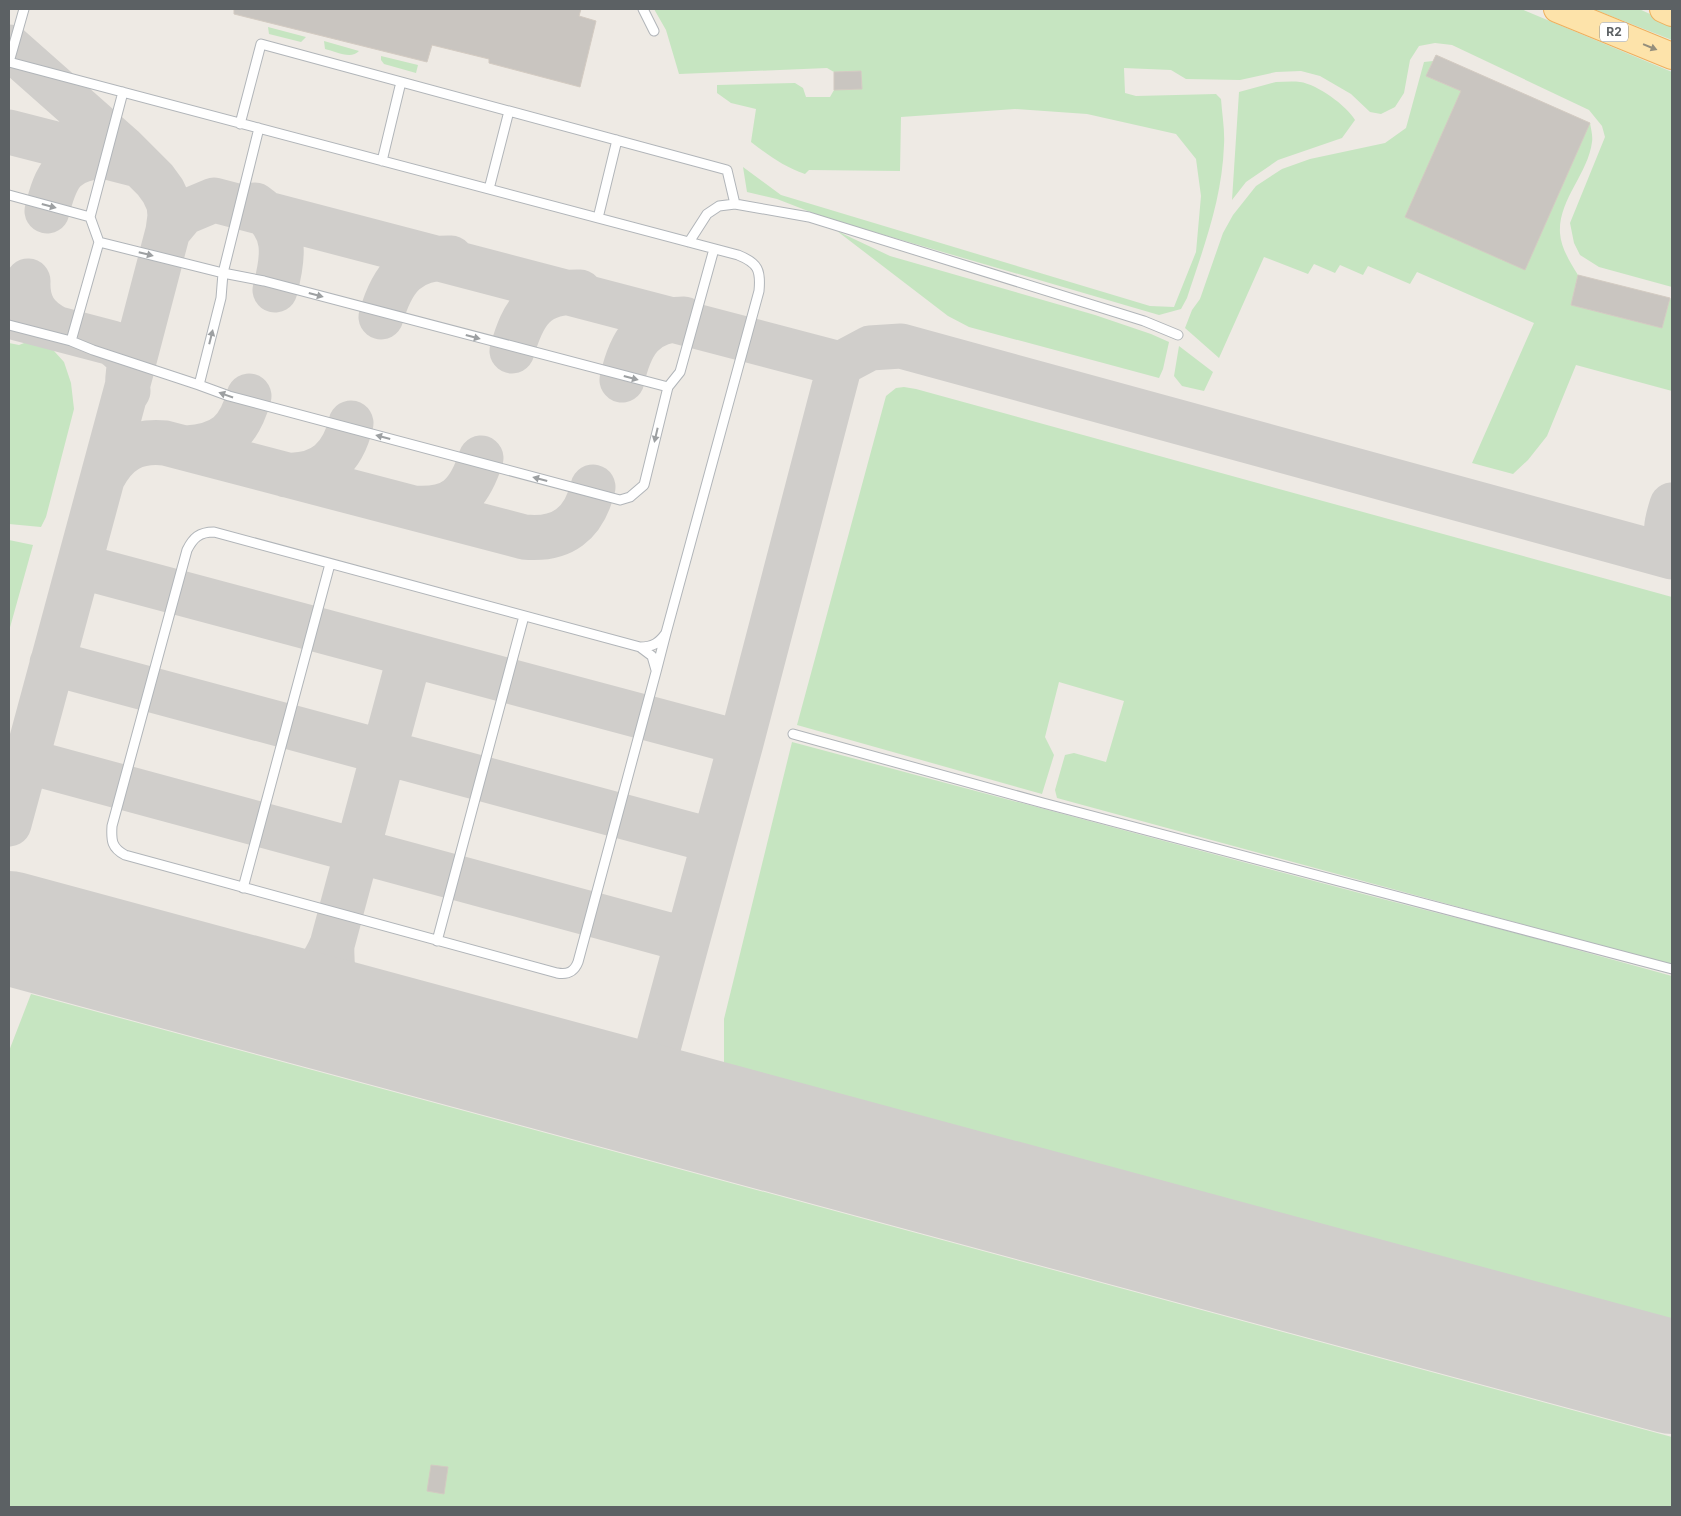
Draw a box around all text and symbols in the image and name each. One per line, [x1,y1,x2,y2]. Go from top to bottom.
road number: R2 [1600,22,1628,42]
one-way arrow [1643,43,1658,51]
one-way arrow [42,202,57,210]
one-way arrow [139,250,154,258]
one-way arrow [309,291,324,299]
one-way arrow [207,330,215,345]
one-way arrow [466,333,481,341]
one-way arrow [623,374,638,382]
one-way arrow [219,391,234,398]
one-way arrow [652,427,660,442]
one-way arrow [376,433,391,441]
one-way arrow [533,474,548,482]

